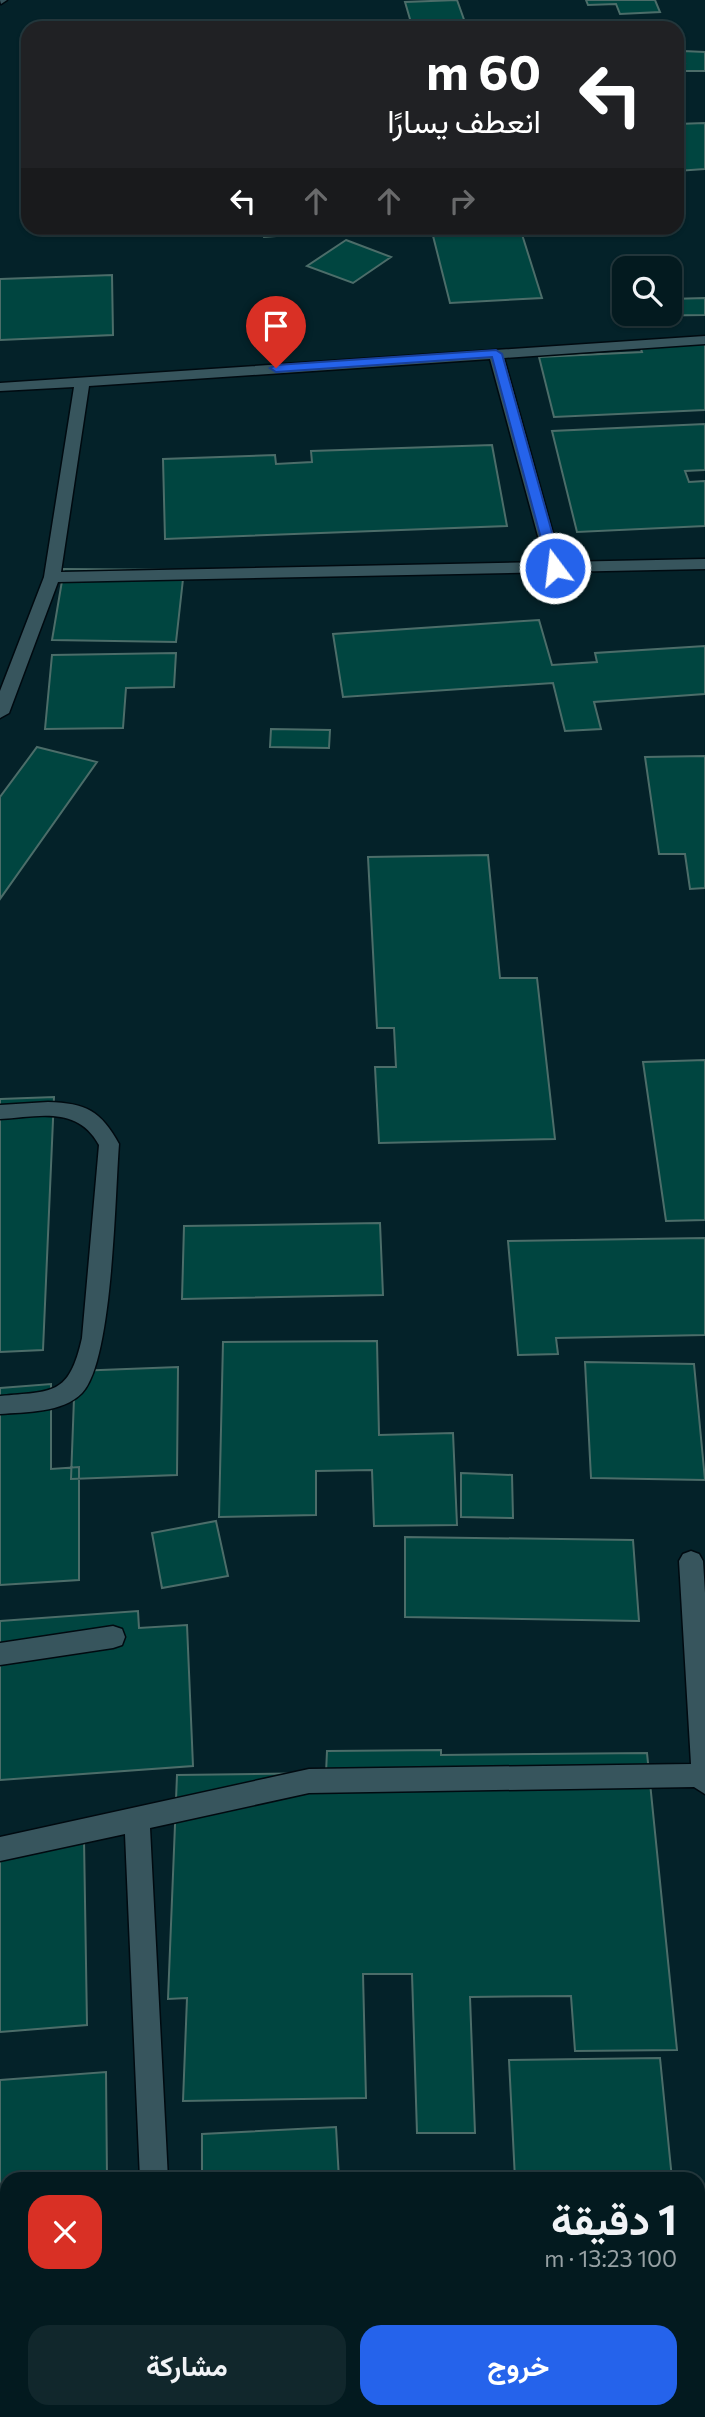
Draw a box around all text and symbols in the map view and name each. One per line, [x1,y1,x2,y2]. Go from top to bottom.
text: 60 m [426,40,541,100]
icon: left [565,49,656,140]
text: انعطف يسارًا [387,100,541,140]
icon: left [224,182,262,220]
icon: ahead [297,182,335,220]
icon: ahead [370,182,408,220]
icon: right [443,182,481,220]
map controls [612,256,682,326]
button: search [612,256,682,326]
pin [246,296,306,368]
icon: arrive [257,307,295,345]
position arrow [518,531,592,605]
text: 1 دقيقة [551,2192,677,2244]
button: close [28,2195,102,2269]
text: 100 m · 13:23 [544,2244,677,2272]
button: مشاركة [28,2325,346,2405]
button: خروج [360,2325,677,2405]

